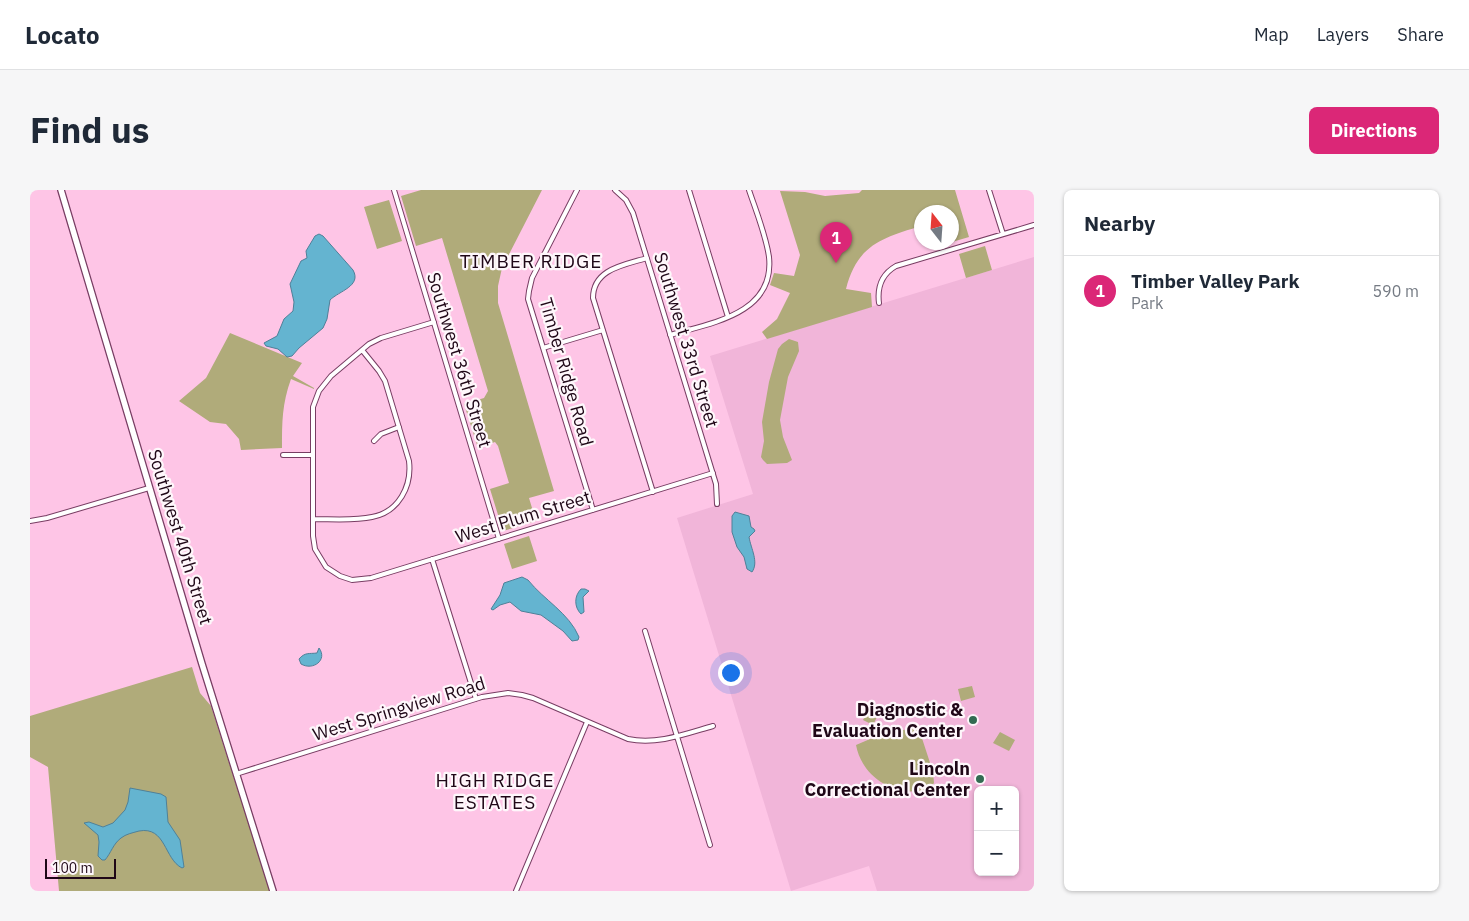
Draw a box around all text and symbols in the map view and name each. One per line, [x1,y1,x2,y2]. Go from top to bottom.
text: Locato [25,19,100,51]
text: Map [1254,23,1289,46]
text: Layers [1317,23,1369,46]
text: Share [1397,23,1444,46]
text: Find us [30,107,149,153]
button: Directions [1309,107,1439,154]
north arrow [914,205,959,250]
text: Nearby [1084,209,1155,237]
pin: 1 [820,222,852,263]
district label: TIMBER RIDGE [460,249,602,273]
street label: Southwest 33rd Street [649,249,724,430]
text: Timber Valley Park [1131,269,1299,293]
street label: Southwest 36th Street [422,270,497,450]
text: 1 [1095,281,1105,301]
text: 590 m [1372,281,1419,301]
text: Park [1131,293,1163,313]
street label: Timber Ridge Road [534,295,599,449]
street label: Southwest 40th Street [143,447,218,627]
street label: West Plum Street [452,485,593,548]
your location [718,660,744,686]
street label: West Springview Road [310,671,488,746]
place label: Diagnostic & Evaluation Center [812,698,963,742]
marker: Diagnostic & Evaluation Center [967,714,979,726]
place label: Lincoln Correctional Center [805,757,970,801]
district label: HIGH RIDGE ESTATES [436,768,554,814]
marker: Lincoln Correctional Center [974,773,986,785]
map controls [974,786,1019,876]
button: + [974,786,1019,831]
button: − [974,831,1019,876]
scale bar [45,856,116,879]
text: 100 m [52,859,93,877]

